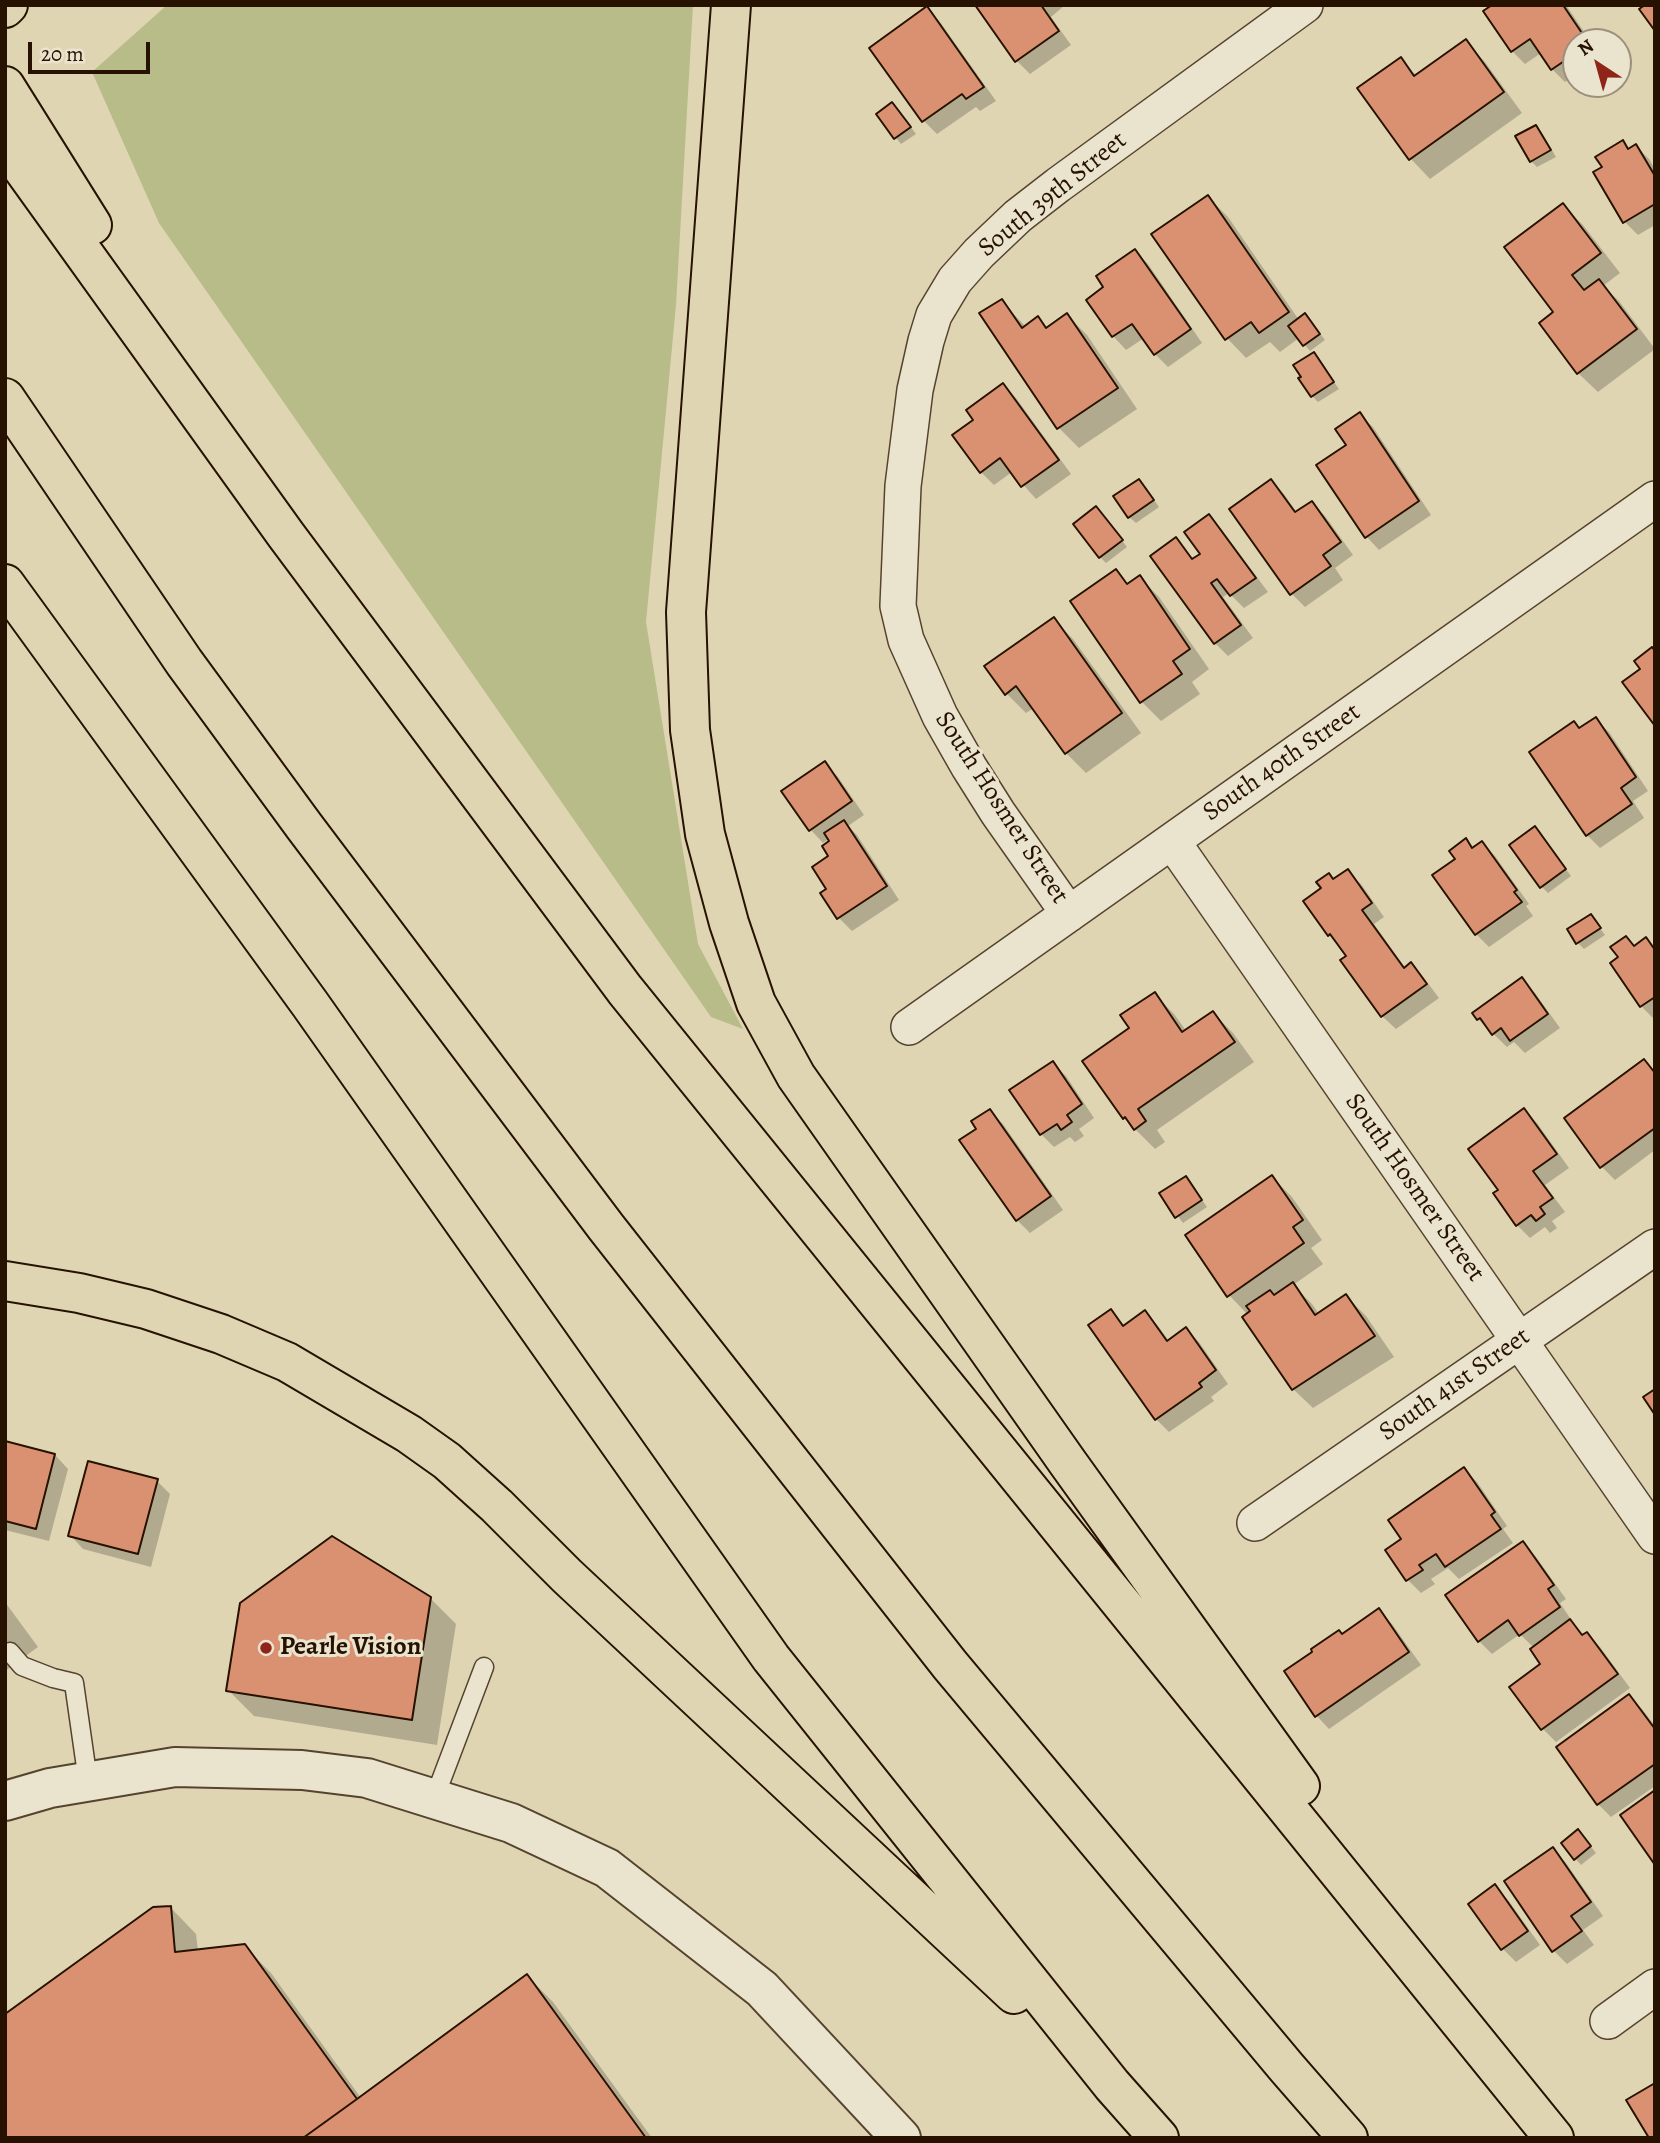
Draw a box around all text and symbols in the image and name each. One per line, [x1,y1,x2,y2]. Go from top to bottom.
scale bar [32,28,154,72]
north arrow [1562,28,1632,98]
text: N [1573,33,1599,62]
text: 20 m [41,40,84,68]
street label: South 39th Street [972,126,1134,264]
street label: South 40th Street [1197,697,1367,829]
street label: South Hosmer Street [927,706,1075,910]
street label: South Hosmer Street [1337,1088,1491,1288]
street label: South 41st Street [1374,1322,1536,1448]
place label: Pearle Vision [280,1632,421,1664]
marker: Pearle Vision [258,1640,274,1656]

